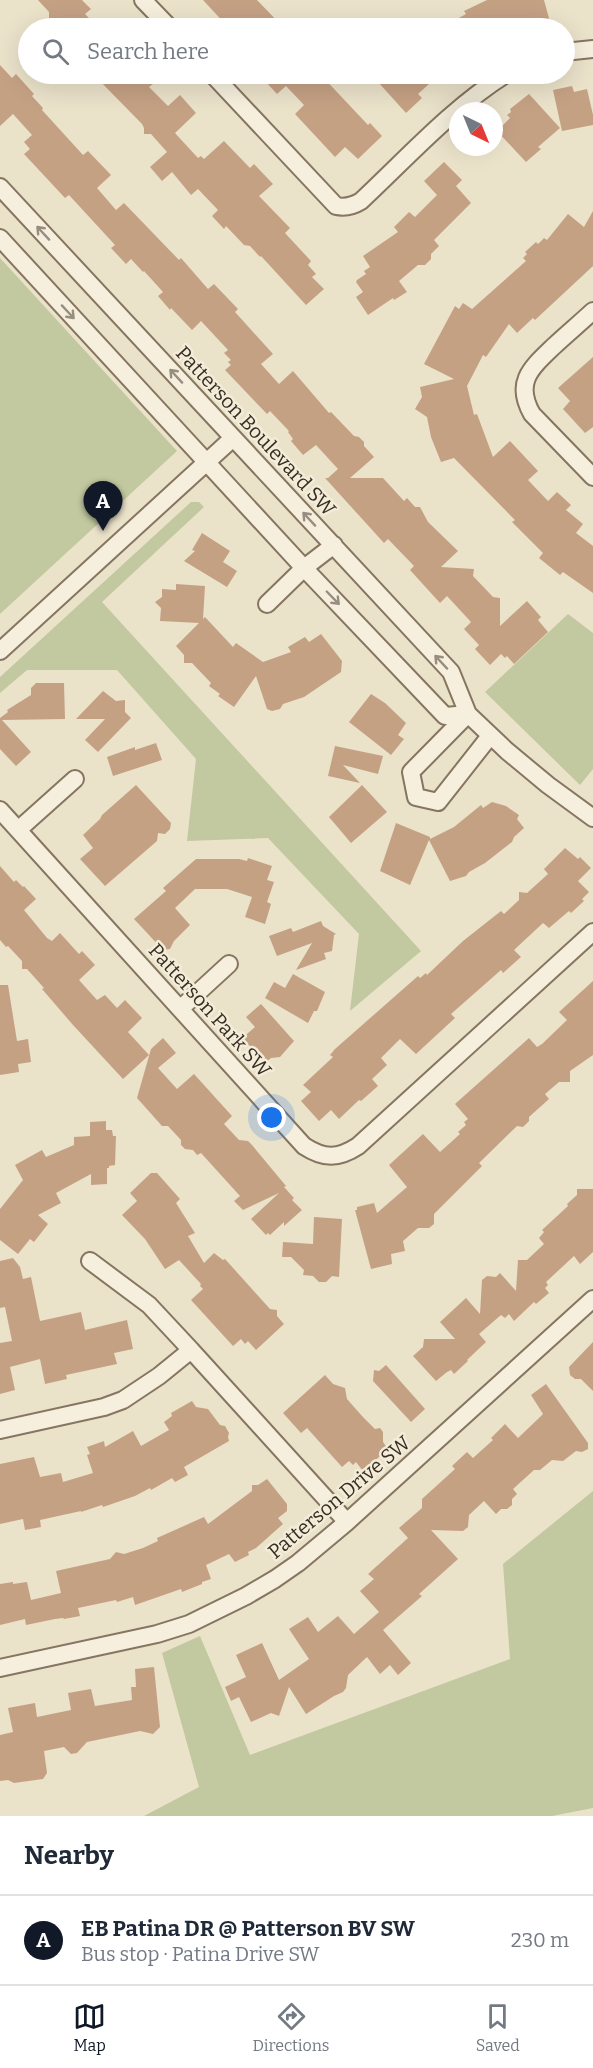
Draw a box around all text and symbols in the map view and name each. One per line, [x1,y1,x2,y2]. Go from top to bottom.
search box [18,18,575,84]
icon: search [39,35,72,68]
text: Search here [87,38,209,65]
north arrow [449,102,503,156]
one-way arrow [36,226,50,241]
one-way arrow [61,304,75,319]
street label: Patterson Boulevard SW [171,341,341,521]
one-way arrow [169,369,183,384]
pin: A [84,482,122,531]
one-way arrow [302,511,316,526]
one-way arrow [325,590,340,605]
one-way arrow [434,655,448,670]
street label: Patterson Park SW [144,938,277,1082]
your location [257,1103,286,1132]
street label: Patterson Drive SW [263,1430,415,1564]
text: Nearby [24,1840,114,1871]
text: EB Patina DR @ Patterson BV SW [81,1915,415,1942]
text: A [36,1928,51,1952]
text: 230 m [511,1928,569,1952]
text: Bus stop · Patina Drive SW [81,1942,320,1966]
tab: Map [73,2000,106,2055]
tab: Directions [253,2000,330,2055]
tab: Saved [476,2000,520,2055]

